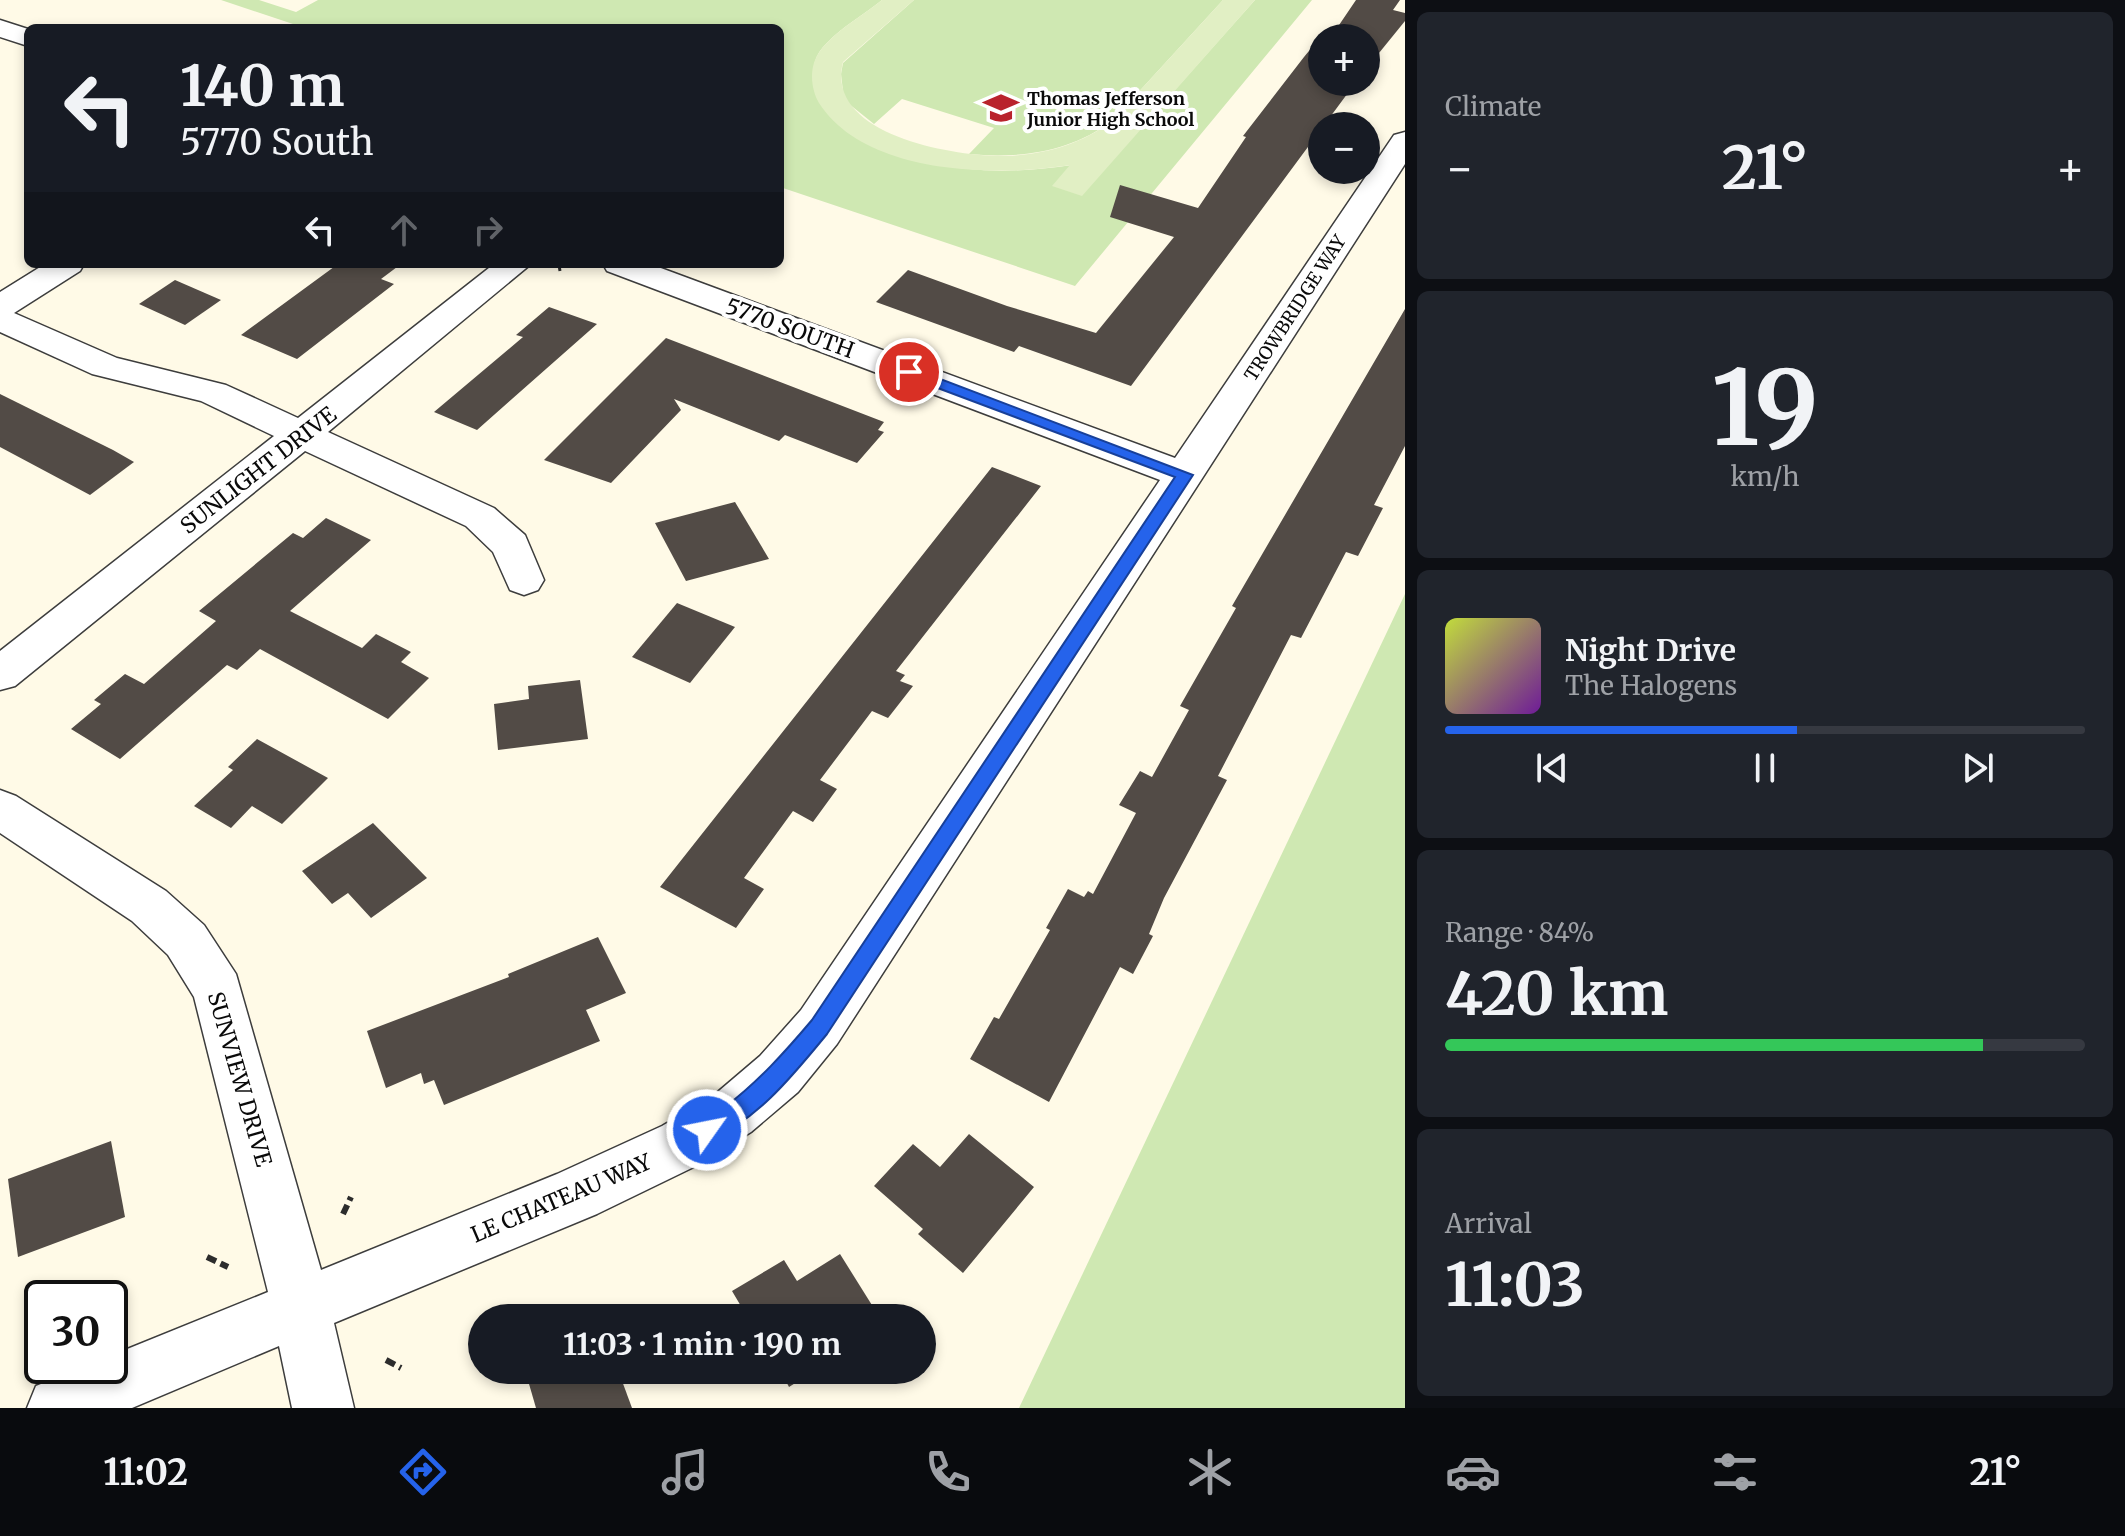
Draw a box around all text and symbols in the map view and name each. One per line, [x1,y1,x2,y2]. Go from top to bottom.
map controls [1308,24,1380,184]
button: + [1308,24,1380,96]
text: 140 m [180,51,345,121]
icon: left [48,56,152,160]
place label: Thomas Jefferson Junior High School [1026,87,1194,131]
school or university icon: Thomas Jefferson Junior High School [982,89,1020,127]
text: Climate [1445,90,1541,123]
button: − [1308,112,1380,184]
text: 5770 South [180,120,374,165]
text: 21° [1722,130,1808,205]
text: − [1445,141,1474,196]
text: + [2056,141,2085,196]
icon: left [298,208,342,252]
icon: ahead [382,208,426,252]
icon: right [466,208,510,252]
street label: TROWBRIDGE WAY [1239,230,1351,385]
street label: 5770 SOUTH [722,292,858,364]
pin [875,338,943,406]
text: 19 [1711,343,1819,473]
icon: arrive [887,350,931,394]
street label: SUNLIGHT DRIVE [174,400,342,540]
text: km/h [1731,460,1799,493]
text: Night Drive [1565,631,1736,669]
text: The Halogens [1565,669,1737,702]
icon: previous [1530,746,1574,790]
icon: pause [1743,746,1787,790]
icon: next [1956,746,2000,790]
text: Range · 84% [1445,916,1594,949]
text: 420 km [1445,956,1668,1031]
street label: SUNVIEW DRIVE [202,988,278,1170]
position arrow [665,1088,749,1172]
street label: LE CHATEAU WAY [467,1147,656,1249]
text: Arrival [1445,1207,1532,1240]
text: 11:03 [1445,1247,1585,1322]
speed limit sign: 30 [24,1280,128,1384]
text: 11:03 · 1 min · 190 m [563,1325,841,1363]
icon: directions [395,1444,451,1500]
icon: music [657,1444,713,1500]
icon: phone [920,1444,976,1500]
icon: climate [1182,1444,1238,1500]
icon: car [1445,1444,1501,1500]
icon: filters [1707,1444,1763,1500]
text: 11:02 [103,1450,188,1495]
text: 21° [1970,1450,2022,1495]

